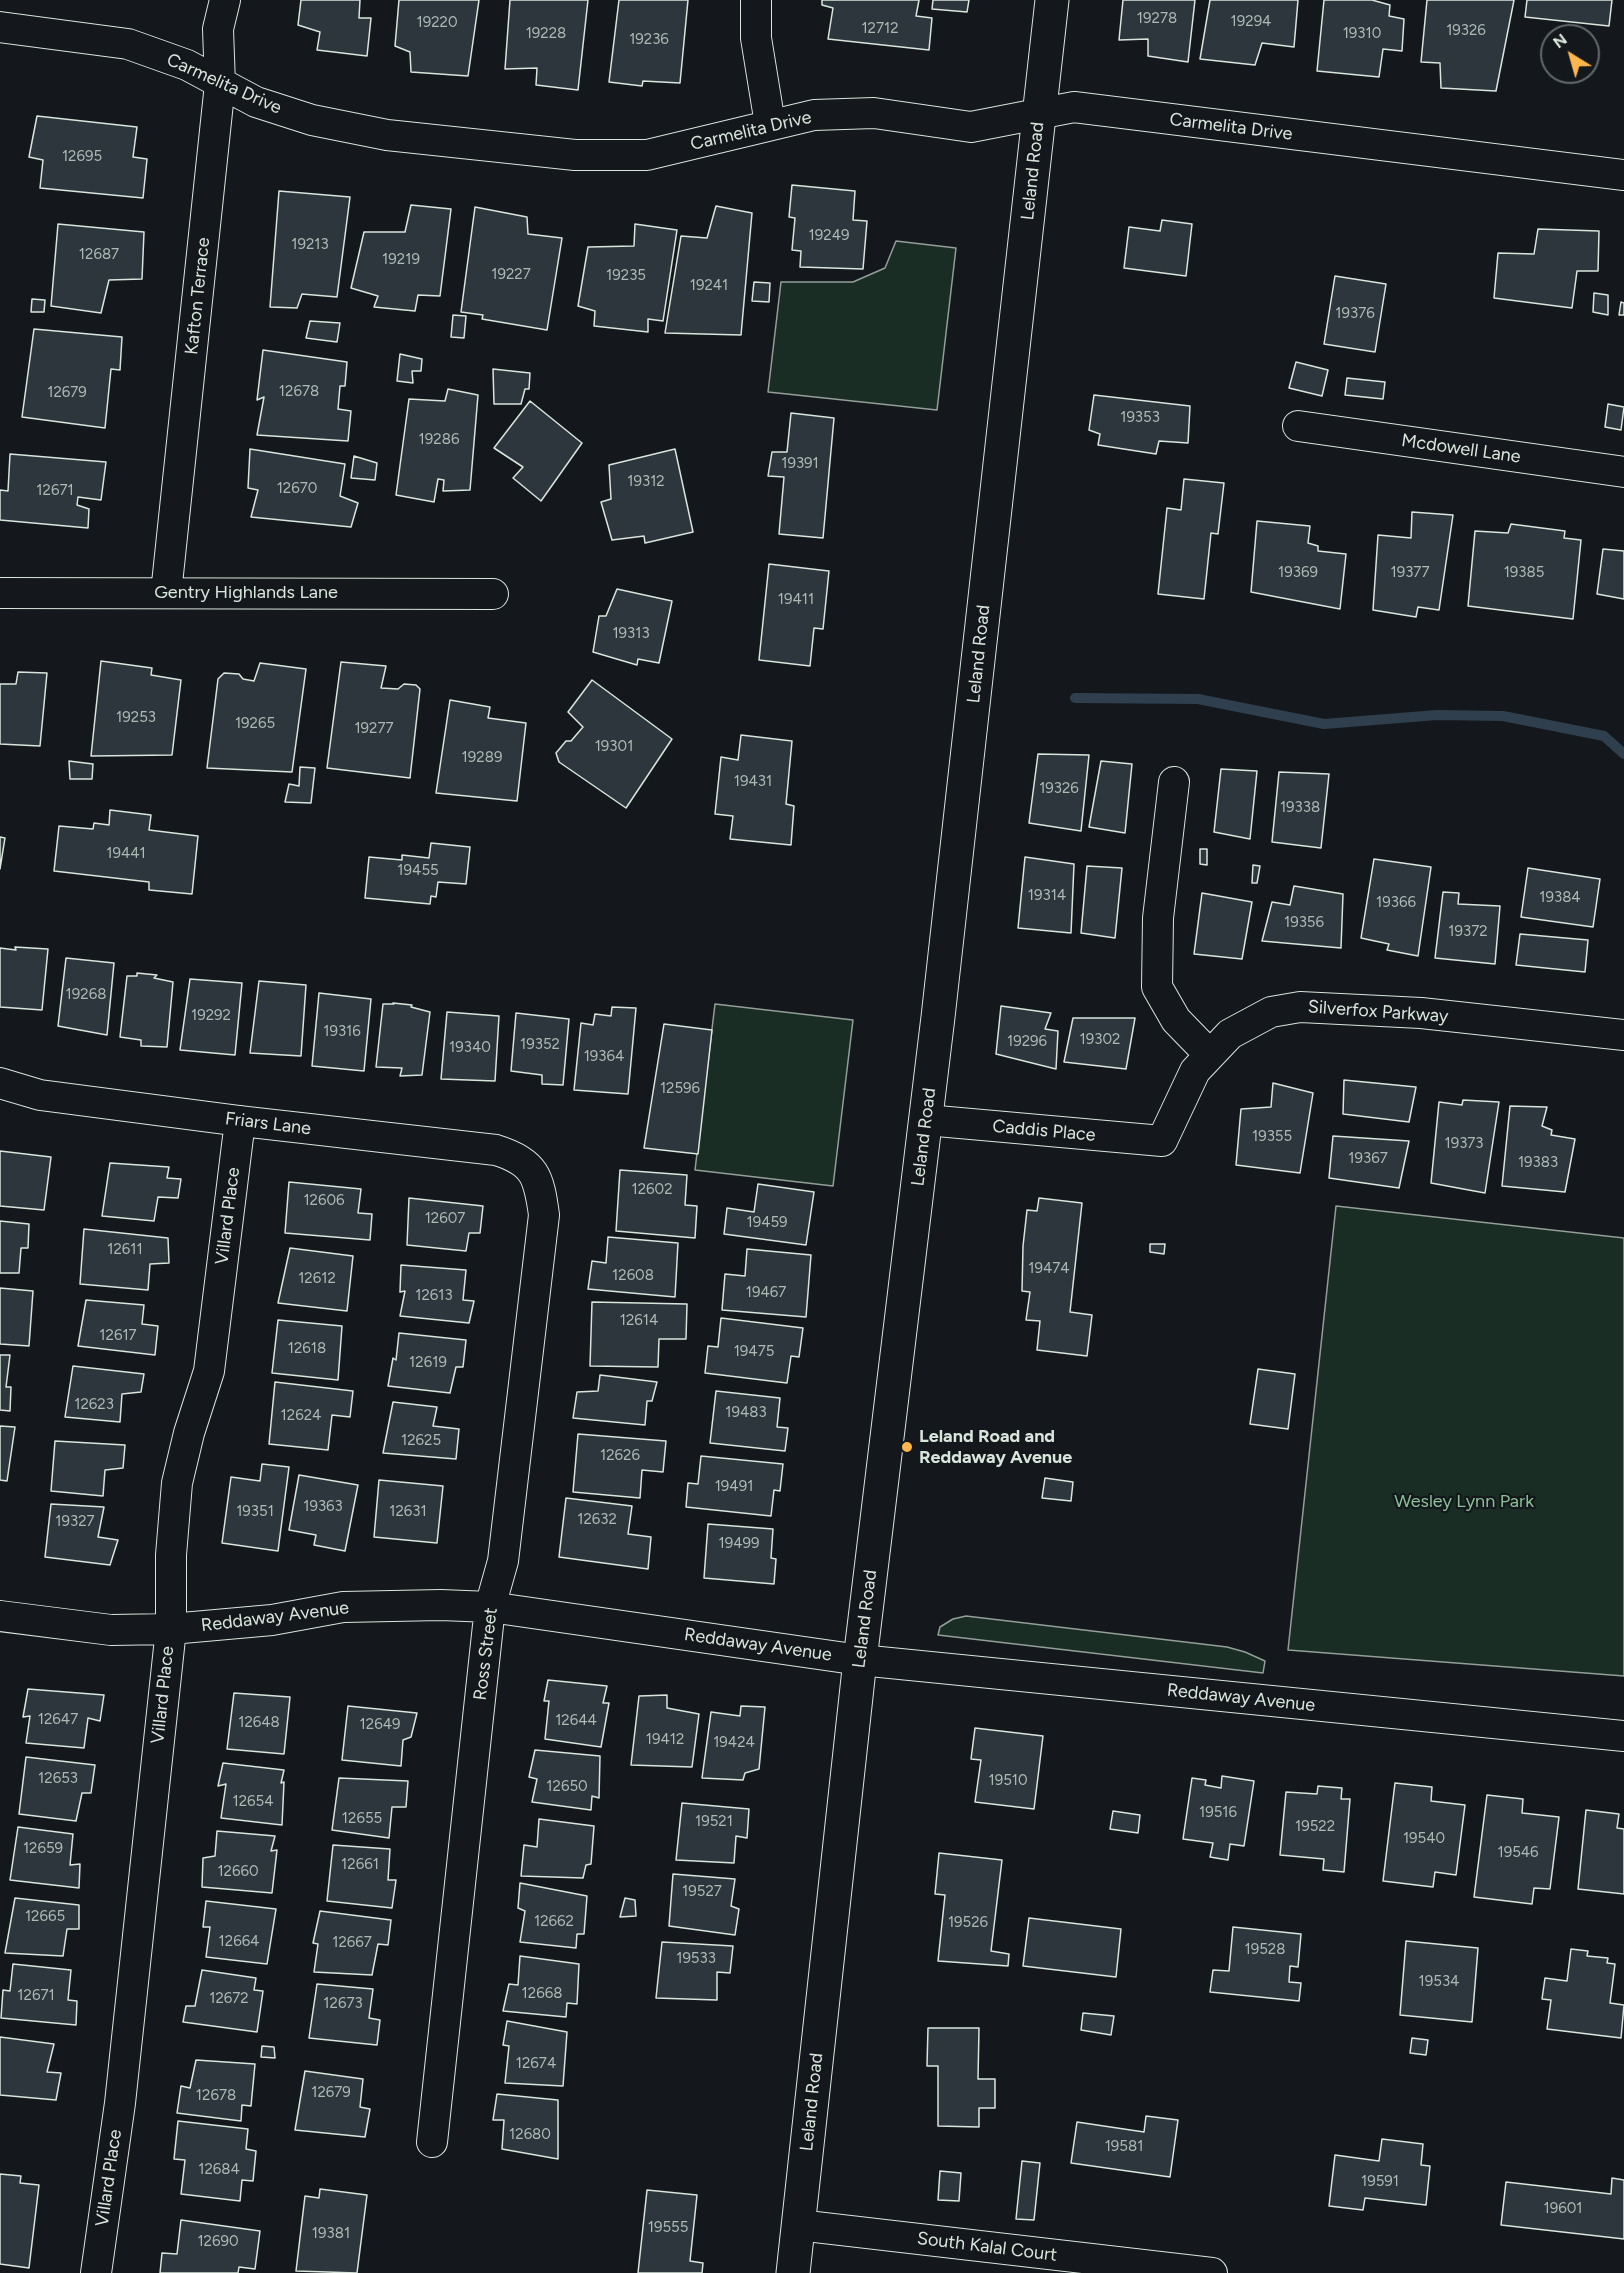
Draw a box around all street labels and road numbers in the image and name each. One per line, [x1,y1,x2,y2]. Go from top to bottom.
street label: Carmelita Drive [163,49,285,119]
street label: Carmelita Drive [688,107,814,155]
street label: Carmelita Drive [1168,109,1294,145]
street label: Leland Road [1017,121,1049,221]
street label: Kafton Terrace [181,236,215,356]
street label: Mcdowell Lane [1400,430,1522,468]
street label: Gentry Highlands Lane [154,582,338,604]
street label: Leland Road [963,604,995,704]
street label: Silverfox Parkway [1307,996,1449,1028]
street label: Leland Road [907,1087,941,1187]
street label: Friars Lane [224,1108,312,1140]
street label: Caddis Place [992,1116,1096,1146]
street label: Villard Place [211,1166,245,1266]
street label: Leland Road [848,1569,882,1669]
street label: Reddaway Avenue [200,1597,350,1637]
street label: Ross Street [470,1606,502,1702]
street label: Reddaway Avenue [683,1624,833,1666]
street label: Villard Place [147,1645,179,1745]
street label: Reddaway Avenue [1166,1679,1316,1717]
street label: Leland Road [796,2052,828,2152]
street label: Villard Place [91,2128,127,2228]
street label: South Kalal Court [916,2228,1058,2266]

